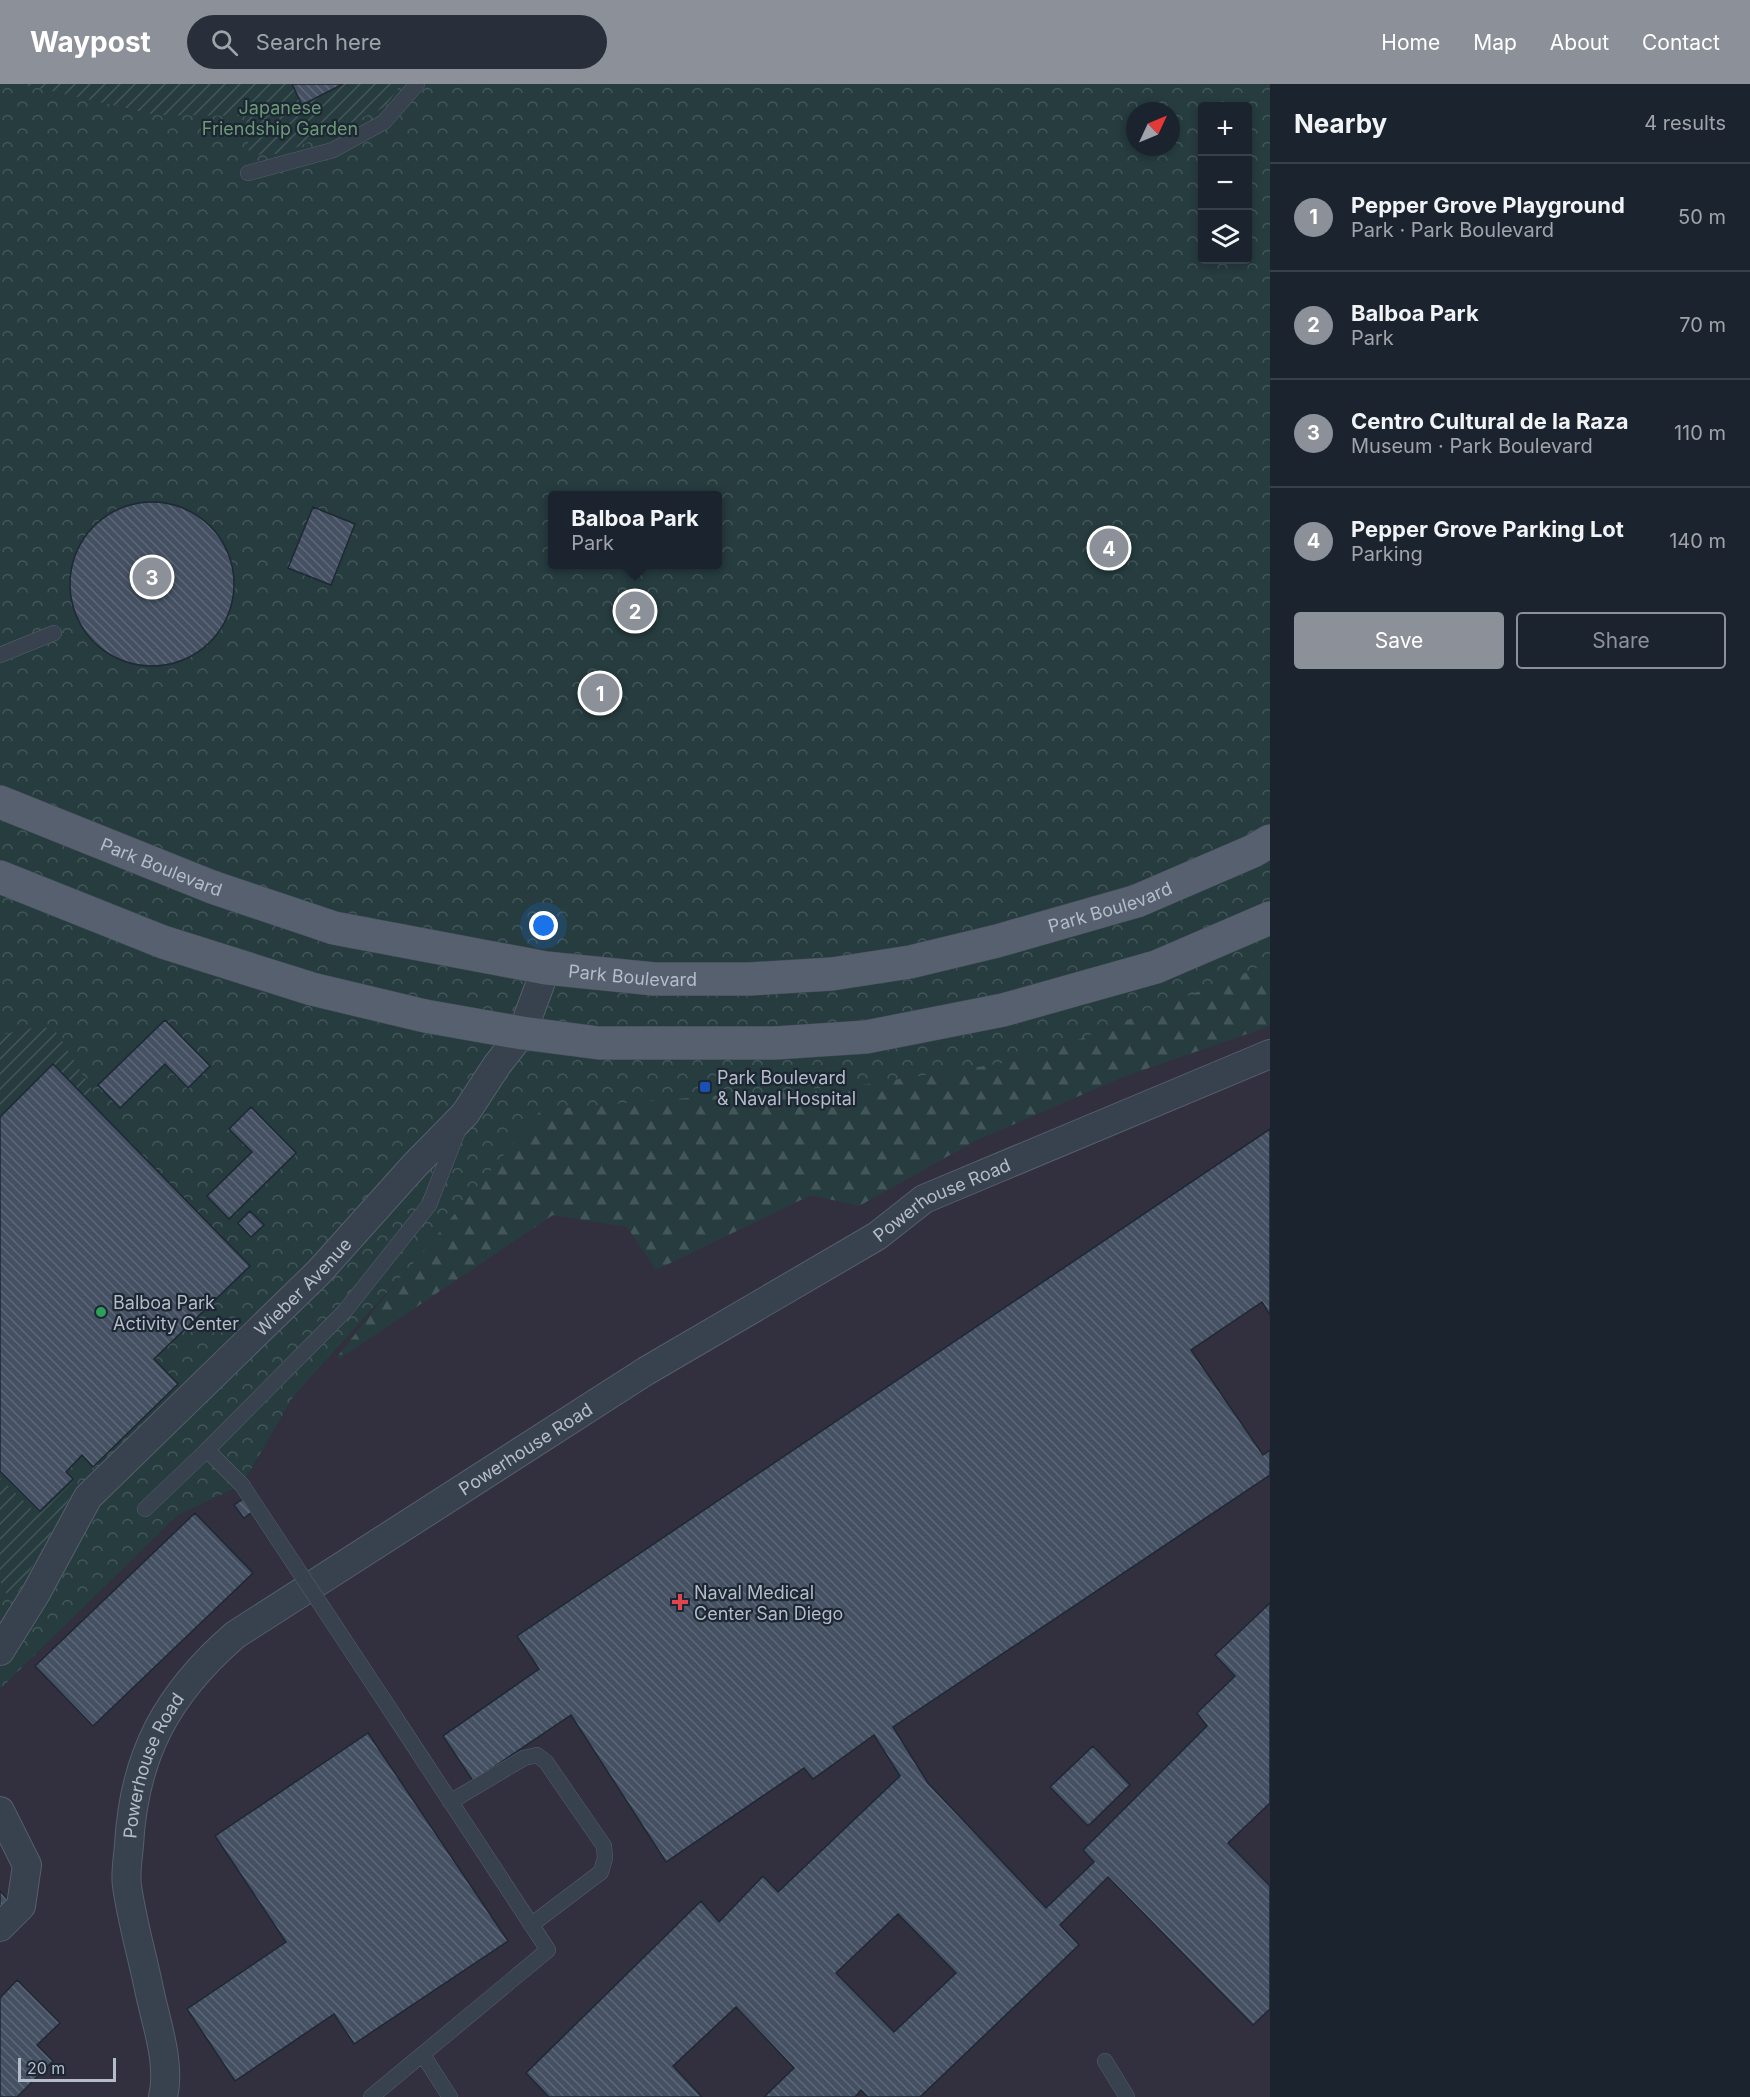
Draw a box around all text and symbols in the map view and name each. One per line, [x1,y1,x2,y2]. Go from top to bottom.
search box [187,15,607,69]
text: Waypost [30,25,151,59]
icon: search [208,26,241,59]
text: Search here [256,29,382,55]
text: Home [1381,30,1440,55]
text: Map [1473,30,1517,55]
text: About [1550,30,1609,55]
text: Contact [1642,30,1720,55]
park label: Japanese Friendship Garden [202,97,358,139]
north arrow [1126,102,1180,156]
map controls [1198,102,1252,264]
button: + [1198,102,1252,156]
text: Nearby [1294,108,1387,139]
text: 4 results [1644,111,1726,135]
button: − [1198,156,1252,210]
text: Pepper Grove Playground [1351,192,1625,218]
text: 1 [1309,205,1318,229]
text: 50 m [1678,205,1726,229]
button: layers [1198,210,1252,264]
text: Park · Park Boulevard [1351,218,1554,242]
text: Balboa Park [1351,300,1479,326]
text: 2 [1307,313,1320,337]
text: 70 m [1679,313,1726,337]
text: Park [1351,326,1394,350]
text: Centro Cultural de la Raza [1351,408,1628,434]
text: 3 [1307,421,1320,445]
text: 110 m [1674,421,1726,445]
text: Museum · Park Boulevard [1351,434,1593,458]
popup [548,491,722,569]
text: Balboa Park [571,505,699,531]
text: Pepper Grove Parking Lot [1351,516,1624,542]
pin: 4 [1090,526,1128,570]
text: 4 [1307,529,1320,553]
text: 140 m [1669,529,1726,553]
text: Park [571,531,614,555]
text: Parking [1351,542,1423,566]
pin: 3 [132,554,172,600]
pin: 2 [616,588,654,634]
button: Save [1294,612,1504,669]
button: Share [1516,612,1726,669]
pin: 1 [580,670,620,716]
street label: Park Boulevard [98,833,225,900]
street label: Park Boulevard [1046,877,1175,936]
your location [529,911,558,940]
street label: Park Boulevard [567,960,697,990]
place label: Park Boulevard & Naval Hospital [717,1067,856,1109]
marker: Park Boulevard & Naval Hospital [698,1080,712,1094]
street label: Powerhouse Road [869,1154,1013,1246]
street label: Wieber Avenue [250,1233,355,1340]
place label: Balboa Park Activity Center [113,1292,239,1334]
marker: Balboa Park Activity Center [94,1305,108,1319]
street label: Powerhouse Road [455,1398,596,1499]
place label: Naval Medical Center San Diego [694,1582,843,1624]
marker: Naval Medical Center San Diego [671,1593,689,1611]
street label: Powerhouse Road [119,1689,188,1839]
scale bar [18,2055,116,2082]
text: 20 m [27,2058,65,2078]

